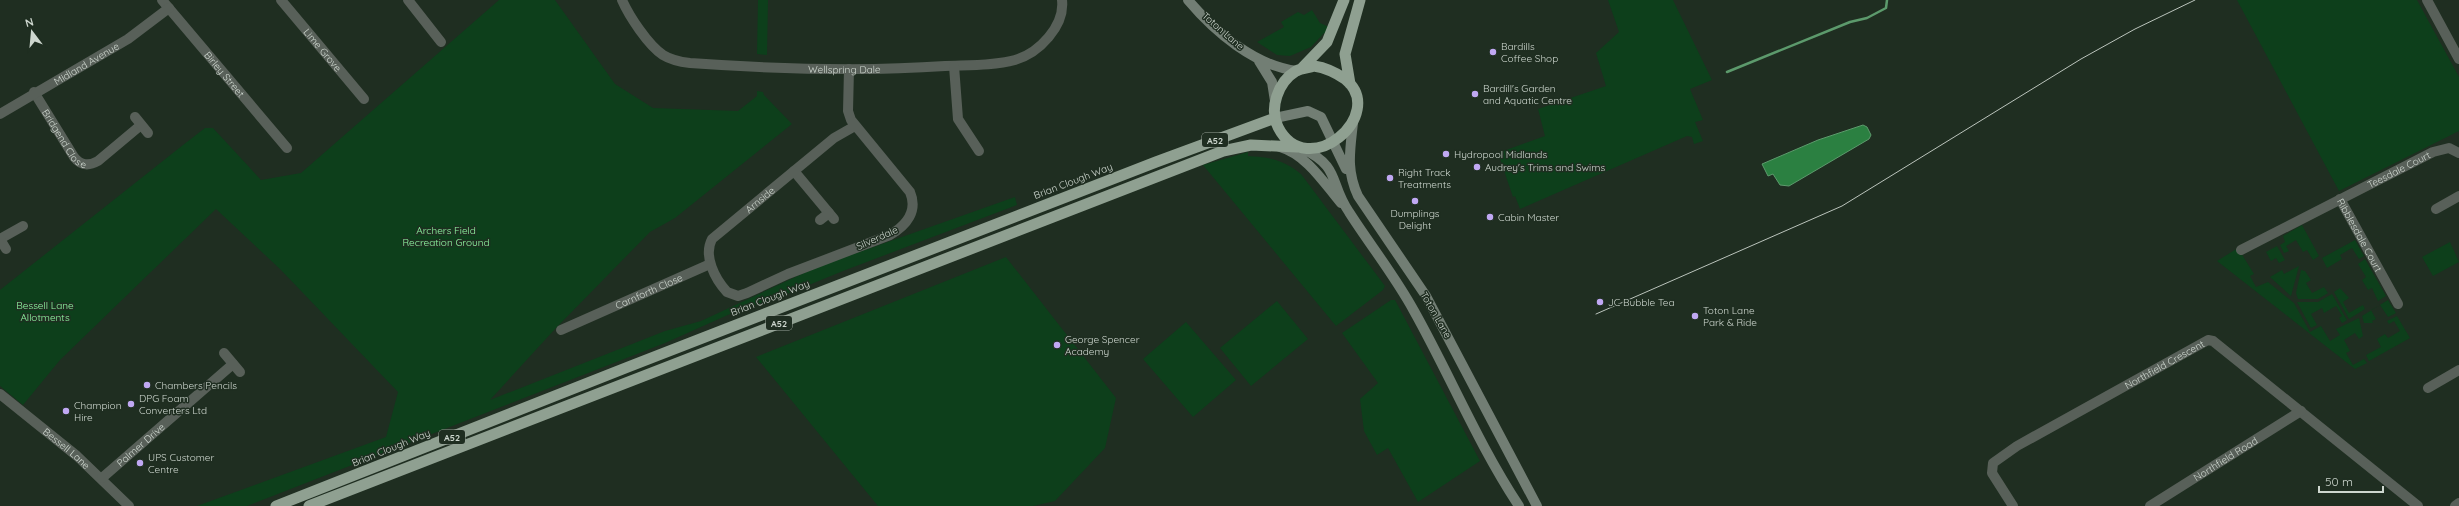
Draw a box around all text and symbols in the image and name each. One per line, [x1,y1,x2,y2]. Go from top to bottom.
street label: Toton Lane [1199,9,1247,53]
north arrow [12,12,52,52]
text: N [23,15,35,30]
street label: Lime Grove [301,26,345,74]
street label: Midland Avenue [51,39,122,88]
place label: Bardills Coffee Shop [1501,40,1558,65]
marker: Bardills Coffee Shop [1488,47,1498,57]
street label: Birley Street [202,48,248,100]
street label: Wellspring Dale [808,62,881,76]
place label: Bardill's Garden and Aquatic Centre [1483,82,1572,107]
marker: Bardill's Garden and Aquatic Centre [1470,89,1480,99]
street label: Bridgend Close [39,106,88,171]
road number: A52 [1202,133,1228,147]
place label: Hydropool Midlands [1454,148,1547,161]
street label: Teesdale Court [2365,148,2433,191]
marker: Hydropool Midlands [1441,149,1451,159]
street label: Brian Clough Way [1032,160,1114,202]
place label: Audrey's Trims and Swims [1485,161,1605,174]
marker: Audrey's Trims and Swims [1472,162,1482,172]
place label: Right Track Treatments [1398,166,1451,191]
marker: Right Track Treatments [1385,173,1395,183]
street label: Arnside [742,183,777,216]
marker: Dumplings Delight [1410,196,1420,206]
street label: Ribblesdale Court [2334,196,2386,274]
place label: Dumplings Delight [1390,207,1440,232]
place label: Cabin Master [1498,211,1559,224]
marker: Cabin Master [1485,212,1495,222]
street label: Silverdale [854,223,900,253]
park label: Archers Field Recreation Ground [402,224,490,249]
street label: Carnforth Close [613,270,685,312]
street label: Brian Clough Way [729,277,811,319]
street label: Toton Lane [1417,289,1455,341]
place label: JC Bubble Tea [1608,296,1674,309]
marker: JC Bubble Tea [1595,297,1605,307]
park label: Bessell Lane Allotments [16,299,74,324]
place label: Toton Lane Park & Ride [1703,304,1757,329]
marker: Toton Lane Park & Ride [1690,311,1700,321]
road number: A52 [766,316,792,330]
place label: George Spencer Academy [1065,333,1140,358]
street label: Northfield Crescent [2122,337,2207,392]
marker: George Spencer Academy [1052,340,1062,350]
place label: Chambers Pencils [155,379,237,392]
marker: Chambers Pencils [142,380,152,390]
place label: DPG Foam Converters Ltd [139,392,207,417]
place label: Champion Hire [74,399,121,424]
marker: DPG Foam Converters Ltd [126,399,136,409]
marker: Champion Hire [61,406,71,416]
street label: Palmer Drive [114,420,168,469]
street label: Bessell Lane [41,425,93,472]
street label: Brian Clough Way [350,426,432,470]
road number: A52 [439,430,465,444]
street label: Northfield Road [2191,434,2260,484]
place label: UPS Customer Centre [148,451,214,476]
marker: UPS Customer Centre [135,458,145,468]
scale bar [2319,468,2383,494]
text: 50 m [2325,474,2353,489]

